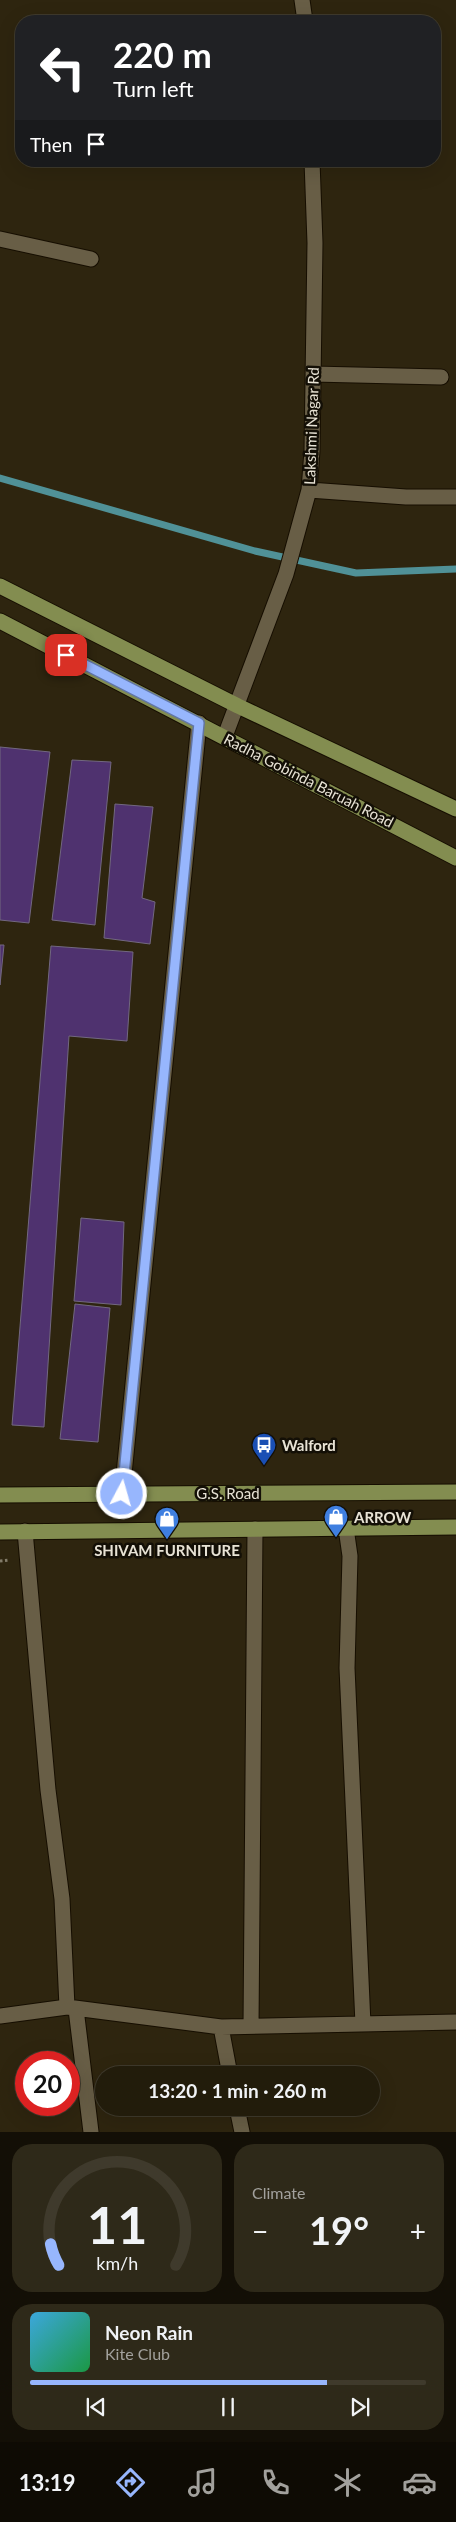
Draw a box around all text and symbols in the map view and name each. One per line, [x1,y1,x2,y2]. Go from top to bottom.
text: 220 m [113,33,212,75]
icon: left [30,35,95,100]
text: Turn left [113,75,194,102]
icon: arrive [82,130,110,158]
text: Then [30,133,72,156]
street label: Lakshmi Nagar Rd [300,367,322,485]
pin [45,634,87,676]
icon: arrive [52,641,80,669]
street label: Radha Gobinda Baruah Road [221,729,397,831]
bus stop icon: Walford [251,1432,277,1466]
place label: Walford [282,1436,336,1454]
position arrow [95,1467,147,1519]
street label: G.S. Road [196,1484,260,1502]
shop icon: ARROW [323,1504,349,1538]
shop icon: SHIVAM FURNITURE [154,1506,180,1540]
place label: ARROW [353,1508,411,1526]
place label: SHIVAM FURNITURE [94,1541,240,1559]
speed limit sign: 20 [15,2051,80,2116]
text: 13:20 · 1 min · 260 m [148,2079,327,2102]
text: Climate [252,2183,305,2202]
text: 11 [87,2193,147,2255]
text: 19° [309,2207,369,2253]
text: − [252,2214,268,2248]
text: + [410,2214,426,2248]
text: km/h [96,2252,138,2274]
text: Neon Rain [105,2321,193,2344]
text: Kite Club [105,2344,170,2363]
icon: previous [82,2393,110,2421]
icon: pause [214,2393,242,2421]
icon: next [346,2393,374,2421]
icon: directions [113,2465,148,2500]
icon: music [185,2465,220,2500]
icon: phone [258,2465,293,2500]
icon: climate [330,2465,365,2500]
icon: car [402,2465,437,2500]
text: 13:19 [19,2469,75,2496]

